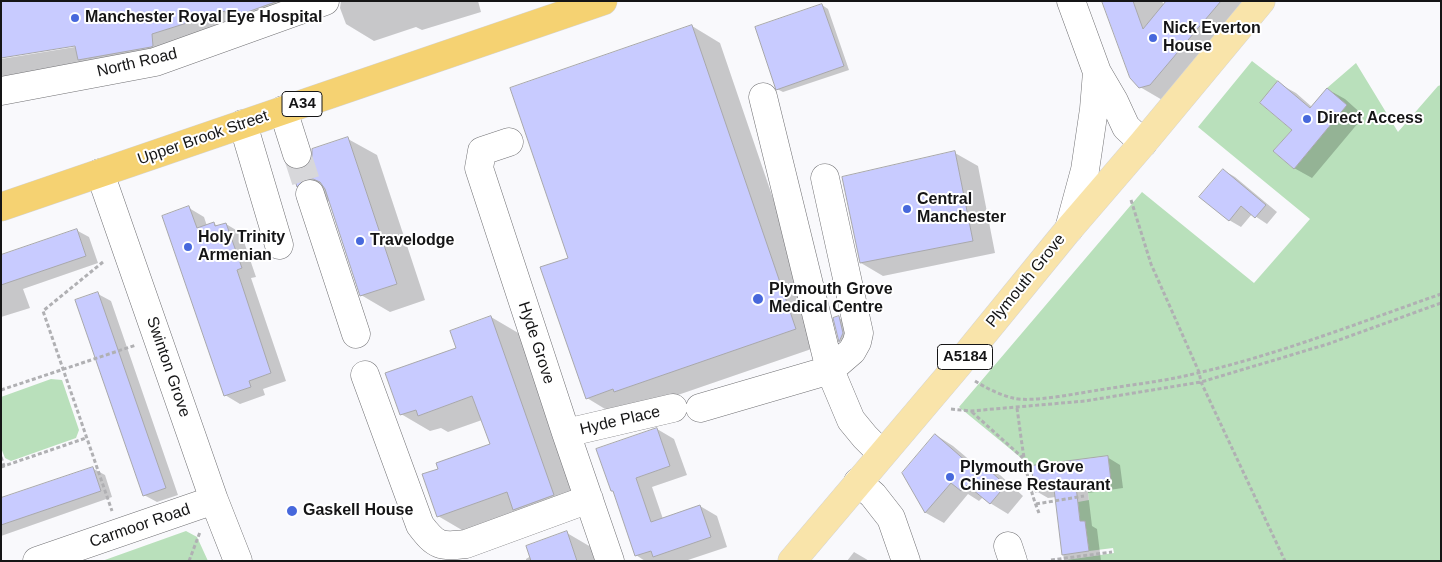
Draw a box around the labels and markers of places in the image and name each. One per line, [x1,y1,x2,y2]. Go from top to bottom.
place label: Manchester Royal Eye Hospital [85,8,322,28]
marker: Manchester Royal Eye Hospital [69,12,81,24]
place label: Nick Everton House [1163,19,1261,57]
marker: Nick Everton House [1147,32,1159,44]
place label: Direct Access [1317,109,1423,129]
marker: Direct Access [1301,113,1313,125]
place label: Central Manchester [917,190,1006,228]
marker: Central Manchester [901,203,913,215]
place label: Holy Trinity Armenian [198,228,285,266]
place label: Travelodge [370,231,454,251]
marker: Travelodge [354,235,366,247]
marker: Holy Trinity Armenian [182,241,194,253]
place label: Plymouth Grove Medical Centre [769,280,893,318]
marker: Plymouth Grove Medical Centre [751,292,765,306]
place label: Plymouth Grove Chinese Restaurant [960,458,1110,496]
marker: Plymouth Grove Chinese Restaurant [944,471,956,483]
place label: Gaskell House [303,501,413,521]
marker: Gaskell House [285,504,299,518]

